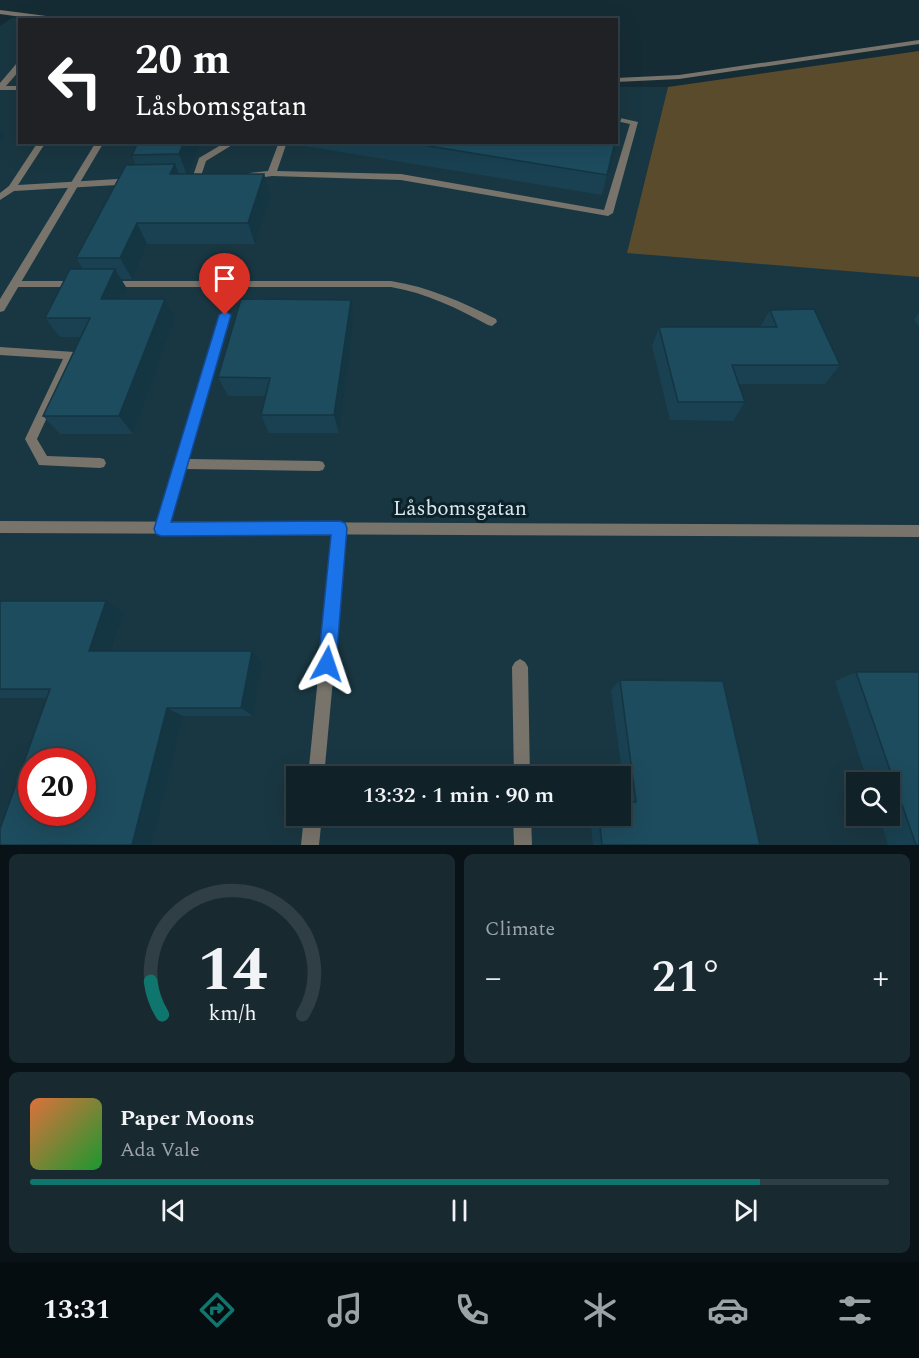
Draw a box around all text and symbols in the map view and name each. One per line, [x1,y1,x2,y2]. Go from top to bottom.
text: 20 m [135,29,230,92]
icon: left [36,42,114,120]
text: Låsbomsgatan [135,86,307,128]
pin [199,253,250,315]
icon: arrive [208,262,241,295]
street label: Låsbomsgatan [393,493,527,525]
position arrow [295,632,359,696]
speed limit sign: 20 [18,748,96,826]
map controls [846,772,900,826]
button: search [846,772,900,826]
text: 13:32 · 1 min · 90 m [363,779,554,812]
text: Climate [485,914,555,944]
text: 14 [197,923,267,1018]
text: 21° [652,943,722,1012]
text: − [485,953,502,1003]
text: + [873,953,889,1003]
text: km/h [208,998,256,1031]
text: Paper Moons [120,1102,255,1135]
text: Ada Vale [120,1135,200,1165]
icon: previous [157,1194,190,1227]
icon: pause [443,1194,476,1227]
icon: next [729,1194,762,1227]
text: 13:31 [43,1289,111,1331]
icon: directions [196,1289,238,1331]
icon: music [324,1289,366,1331]
icon: phone [451,1289,493,1331]
icon: climate [579,1289,621,1331]
icon: car [707,1289,749,1331]
icon: filters [834,1289,876,1331]

